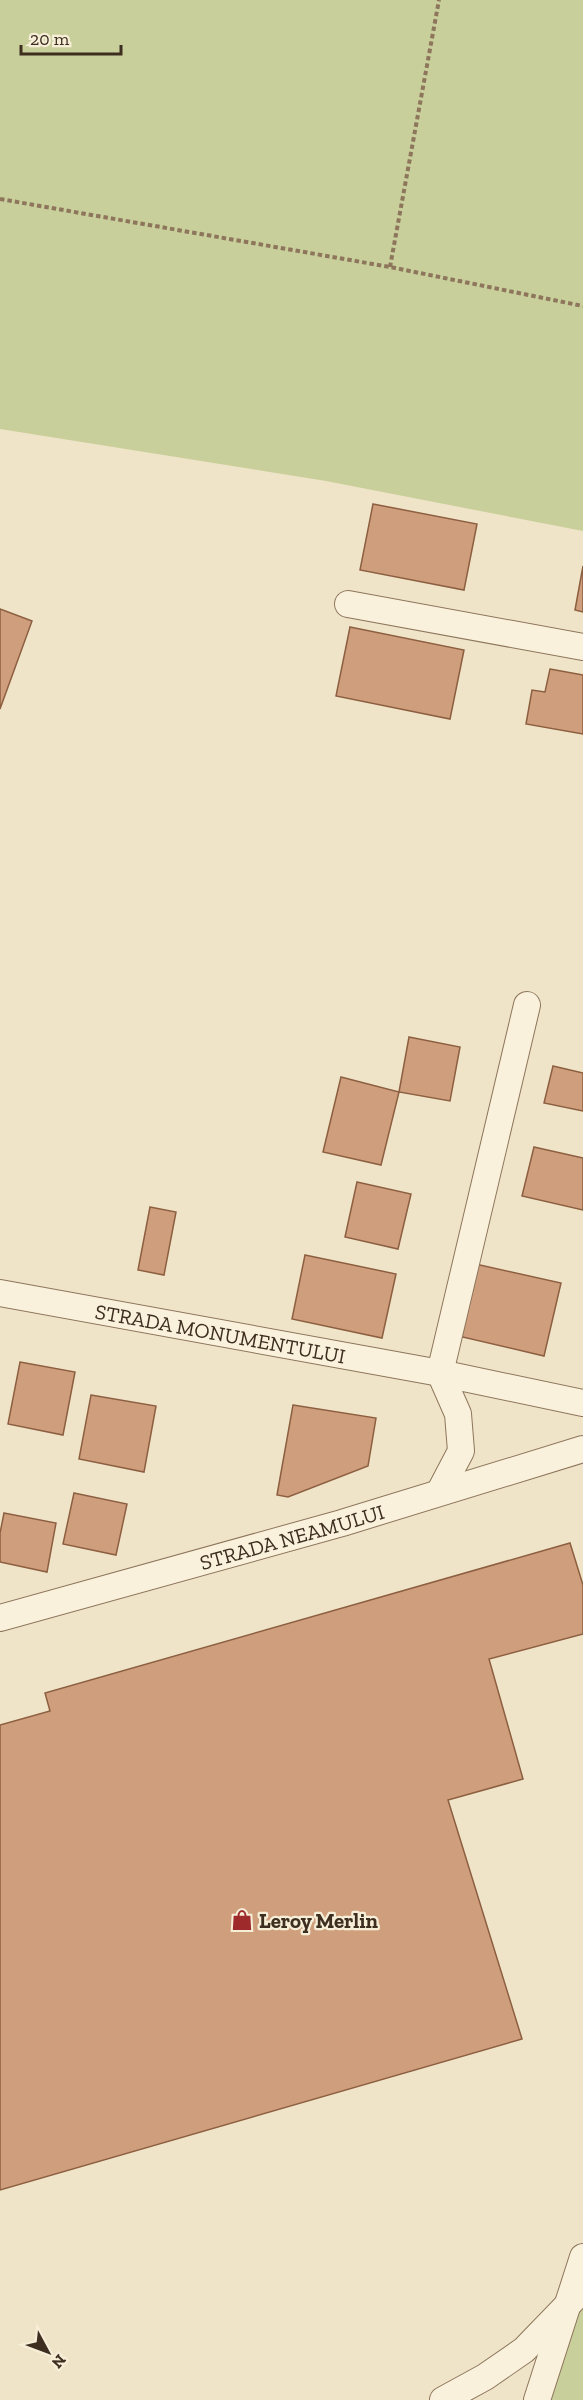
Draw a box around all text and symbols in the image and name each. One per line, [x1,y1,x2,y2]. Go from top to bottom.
scale bar [21,18,122,56]
text: 20 m [30,28,70,50]
street label: STRADA MONUMENTULUI [93,1298,348,1368]
street label: STRADA NEAMULUI [197,1498,387,1574]
shop icon: Leroy Merlin [230,1908,254,1932]
place label: Leroy Merlin [259,1908,378,1933]
north arrow [18,2322,78,2382]
text: N [48,2351,70,2372]

